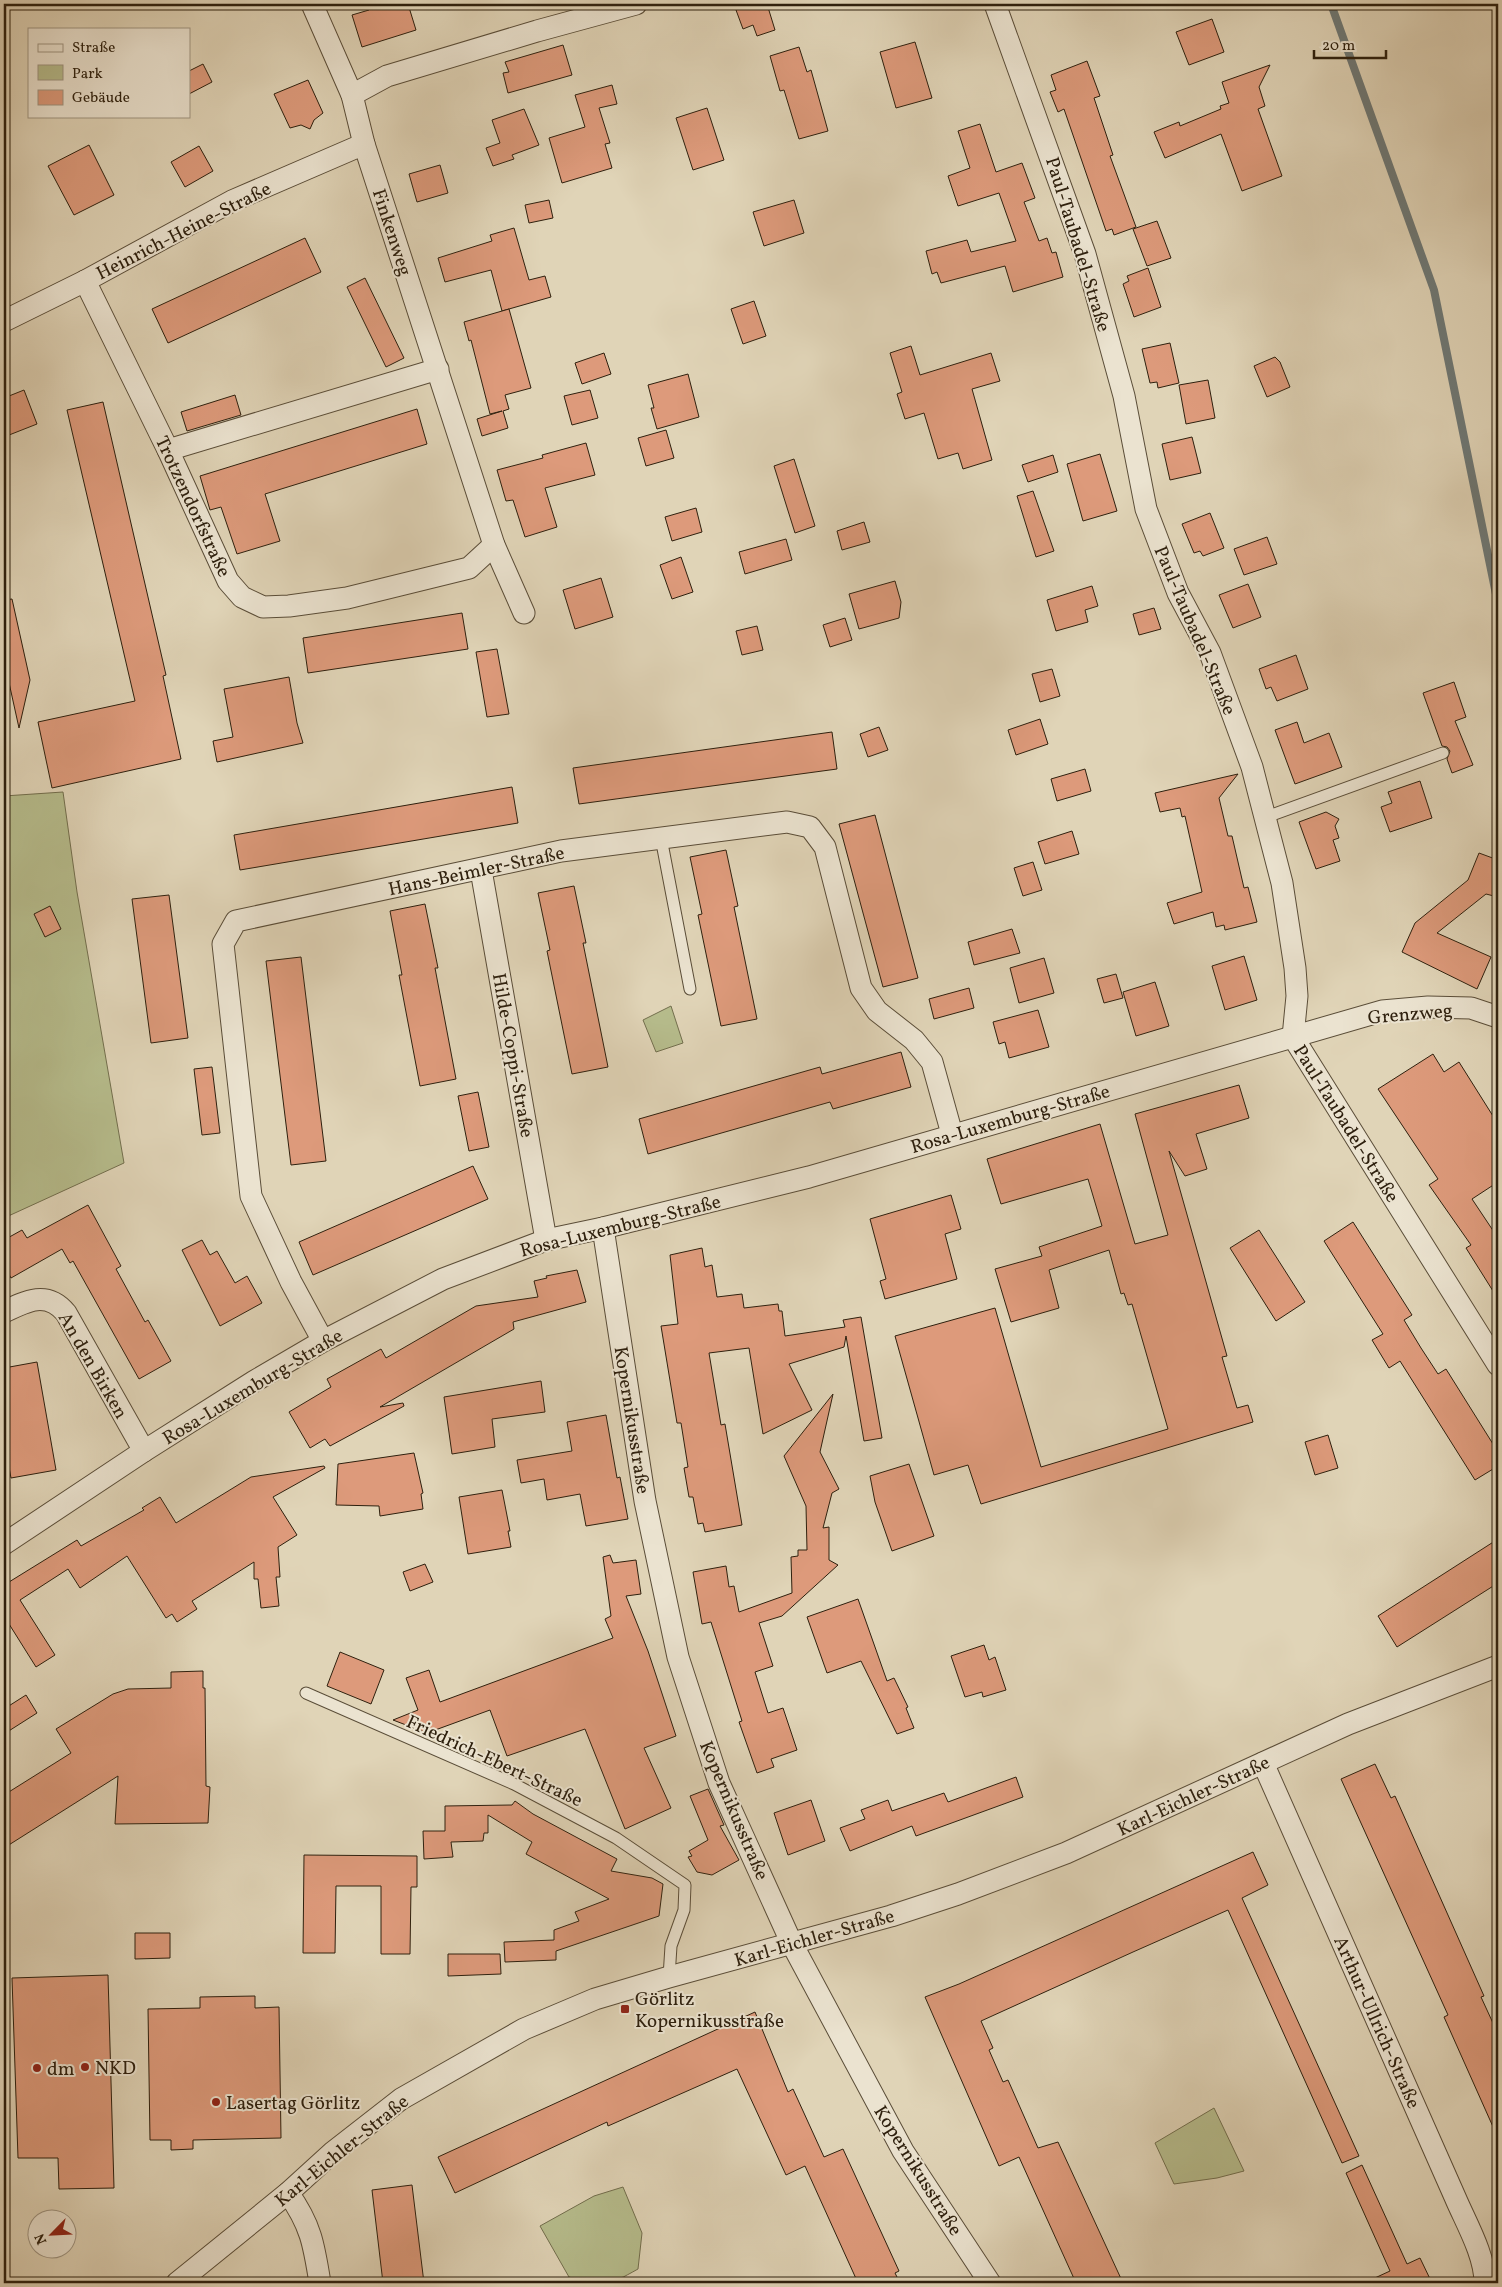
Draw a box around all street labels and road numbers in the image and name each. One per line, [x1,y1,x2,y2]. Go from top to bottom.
street label: Paul-Taubadel-Straße [1038,154,1116,335]
street label: Heinrich-Heine-Straße [92,176,276,287]
street label: Finkenweg [365,186,417,279]
street label: Trotzendorfstraße [148,432,236,582]
street label: Paul-Taubadel-Straße [1147,542,1242,719]
street label: Hans-Beimler-Straße [386,841,567,903]
street label: Hilde-Coppi-Straße [485,971,539,1140]
street label: Grenzweg [1367,998,1454,1032]
street label: Paul-Taubadel-Straße [1286,1040,1404,1208]
street label: Rosa-Luxemburg-Straße [908,1079,1113,1161]
street label: Rosa-Luxemburg-Straße [517,1189,724,1264]
street label: An den Birken [51,1308,133,1424]
street label: Rosa-Luxemburg-Straße [158,1323,348,1452]
street label: Kopernikusstraße [607,1345,656,1496]
street label: Friedrich-Ebert-Straße [402,1709,587,1814]
street label: Kopernikusstraße [692,1737,774,1884]
street label: Karl-Eichler-Straße [1113,1750,1274,1844]
street label: Karl-Eichler-Straße [731,1904,898,1974]
street label: Arthur-Ullrich-Straße [1326,1933,1426,2113]
street label: Karl-Eichler-Straße [270,2089,415,2214]
street label: Kopernikusstraße [867,2101,968,2241]

